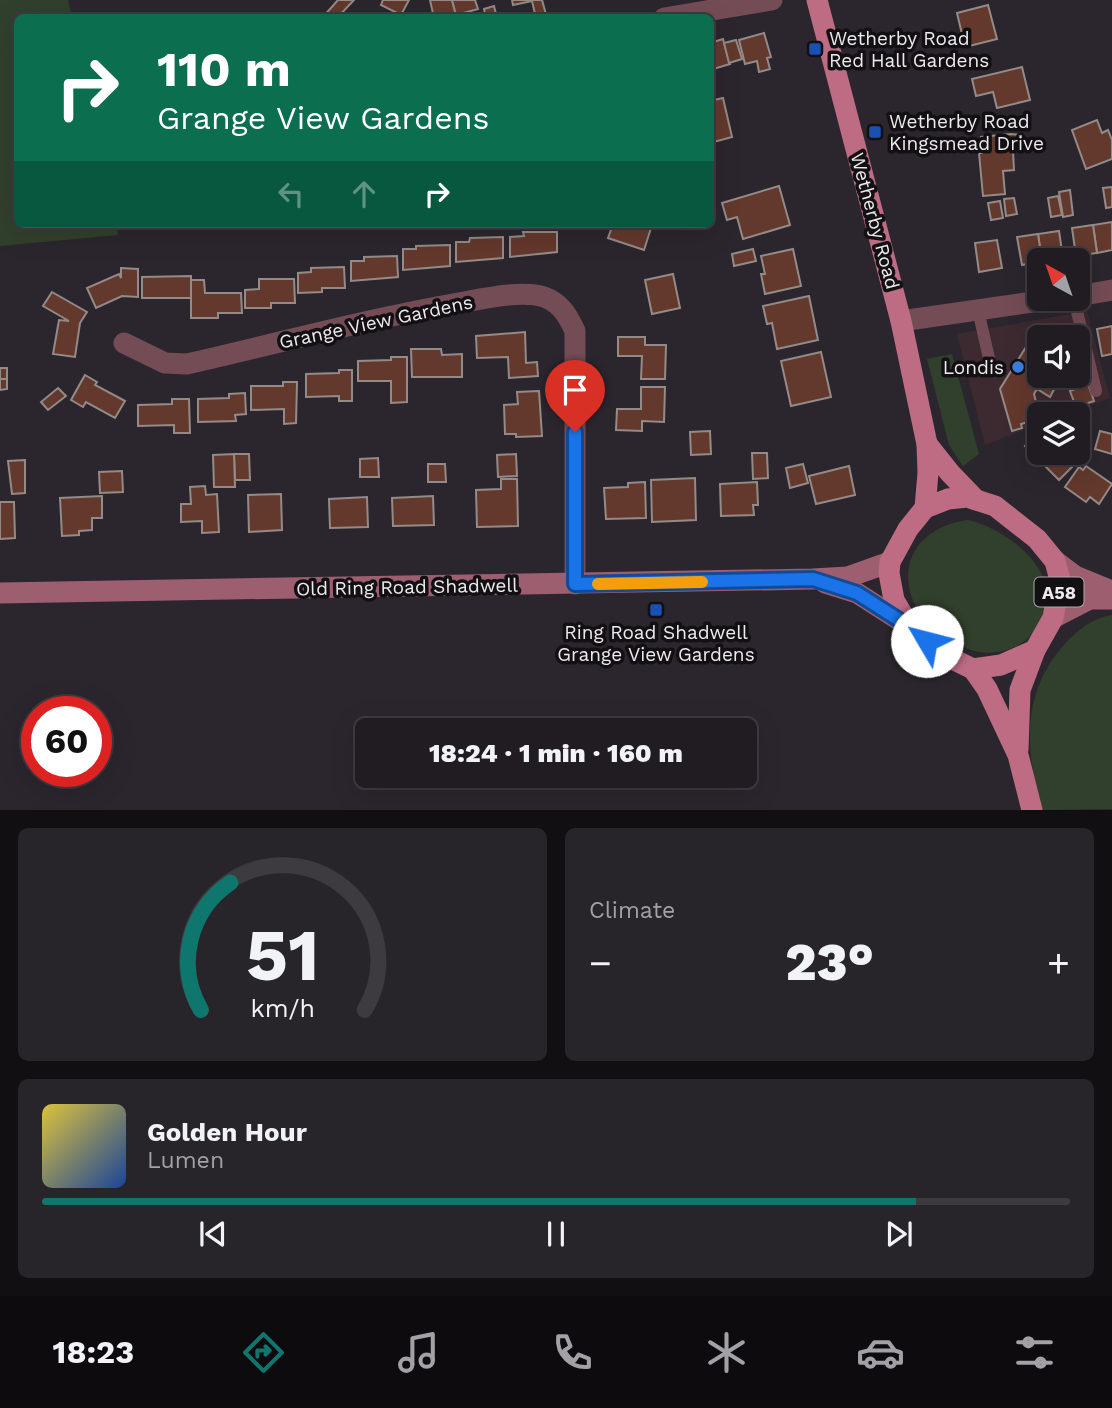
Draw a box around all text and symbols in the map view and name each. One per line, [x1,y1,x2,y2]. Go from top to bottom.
place label: Wetherby Road Red Hall Gardens [829,27,989,72]
text: 110 m [157,40,291,98]
marker: Wetherby Road Red Hall Gardens [807,41,823,57]
icon: right [42,42,133,133]
text: Grange View Gardens [157,99,489,137]
place label: Wetherby Road Kingsmead Drive [889,110,1044,155]
marker: Wetherby Road Kingsmead Drive [867,124,883,140]
street label: Wetherby Road [846,150,904,292]
icon: left [272,175,310,213]
icon: ahead [345,175,383,213]
icon: right [418,175,456,213]
north arrow [1027,248,1090,312]
map controls [1027,248,1090,465]
street label: Grange View Gardens [277,290,475,354]
button: sound [1027,325,1090,388]
place label: Londis [943,356,1004,379]
marker: Londis [1010,359,1026,375]
pin [545,360,605,432]
icon: arrive [556,371,594,409]
button: layers [1027,402,1090,465]
street label: Old Ring Road Shadwell [296,574,518,600]
road number: A58 [1034,578,1084,606]
marker: Ring Road Shadwell Grange View Gardens [648,602,664,618]
position arrow [890,604,964,678]
place label: Ring Road Shadwell Grange View Gardens [557,621,755,666]
speed limit sign: 60 [21,696,112,787]
text: 18:24 · 1 min · 160 m [429,738,683,768]
text: Climate [589,897,675,924]
text: 51 [246,913,319,999]
text: 23° [785,932,874,993]
text: − [589,941,612,985]
text: + [1047,941,1070,985]
text: km/h [250,994,315,1023]
text: Golden Hour [147,1117,307,1147]
text: Lumen [147,1147,224,1174]
icon: previous [194,1215,232,1253]
icon: pause [537,1215,575,1253]
icon: next [880,1215,918,1253]
icon: directions [239,1328,288,1377]
icon: music [394,1328,443,1377]
icon: phone [548,1328,597,1377]
icon: climate [702,1328,751,1377]
icon: car [856,1328,905,1377]
icon: filters [1010,1328,1059,1377]
text: 18:23 [53,1333,134,1371]

